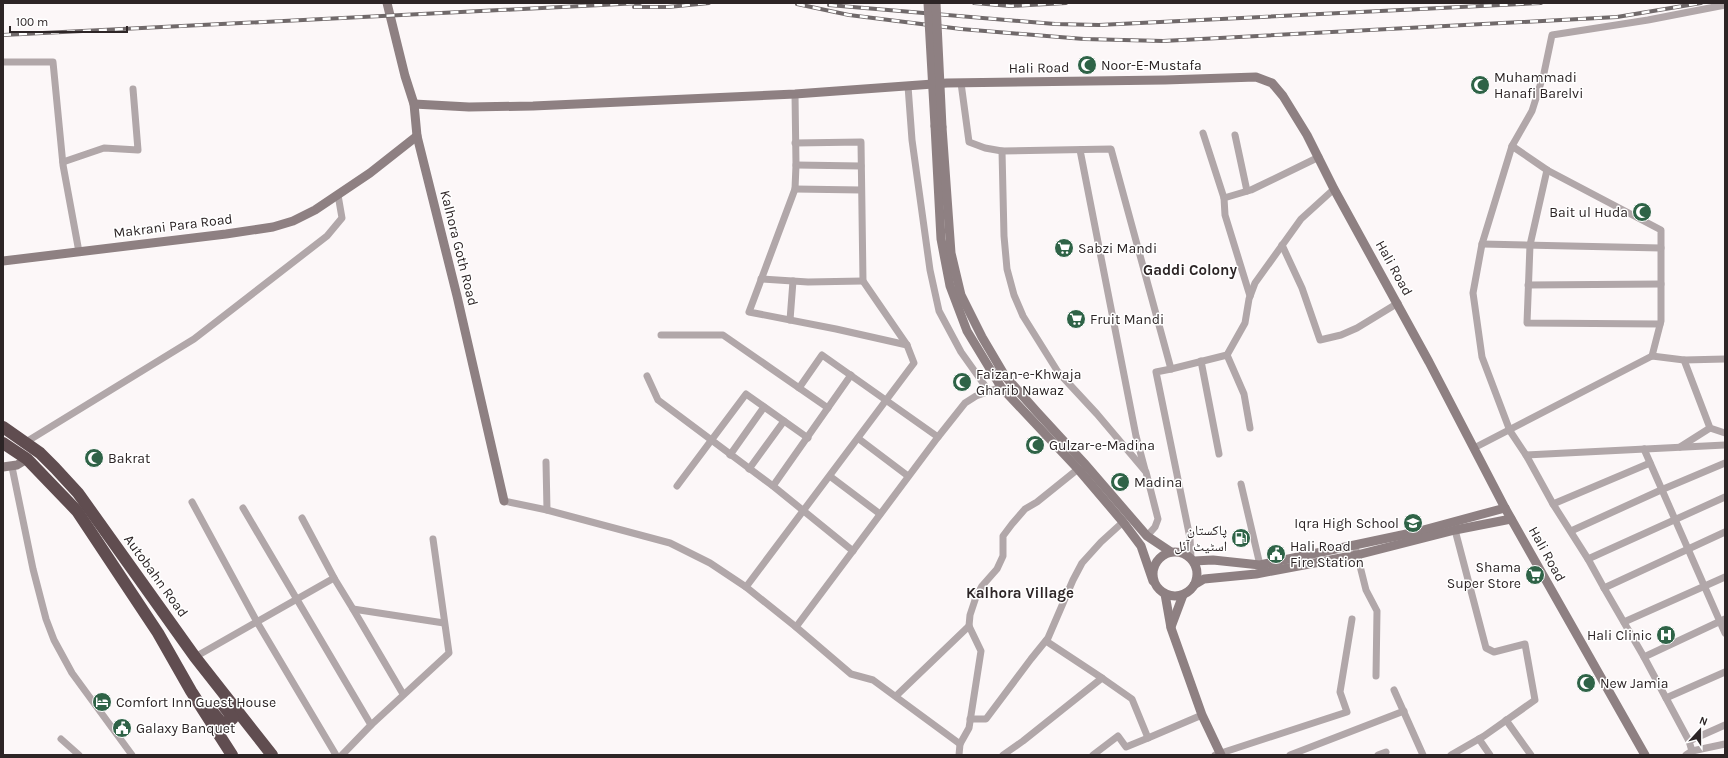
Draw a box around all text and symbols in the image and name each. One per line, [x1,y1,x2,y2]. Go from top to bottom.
scale bar [10,8,127,34]
text: 100 m [16,15,48,29]
mosque icon: Noor-E-Mustafa [1076,54,1098,76]
place label: Noor-E-Mustafa [1101,57,1202,74]
street label: Hali Road [1008,59,1070,77]
place label: Muhammadi Hanafi Barelvi [1494,69,1583,102]
mosque icon: Muhammadi Hanafi Barelvi [1469,74,1491,96]
street label: Kalhora Goth Road [436,189,482,307]
mosque icon: Bait ul Huda [1631,201,1653,223]
place label: Bait ul Huda [1549,204,1628,221]
street label: Makrani Para Road [112,210,234,242]
supermarket icon: Sabzi Mandi [1053,237,1075,259]
street label: Hali Road [1372,237,1416,299]
place label: Sabzi Mandi [1078,240,1157,257]
district label: Gaddi Colony [1143,261,1237,279]
supermarket icon: Fruit Mandi [1065,308,1087,330]
place label: Fruit Mandi [1090,311,1164,328]
place label: Faizan-e-Khwaja Gharib Nawaz [976,366,1082,399]
mosque icon: Faizan-e-Khwaja Gharib Nawaz [951,371,973,393]
mosque icon: Gulzar-e-Madina [1024,434,1046,456]
place label: Gulzar-e-Madina [1049,437,1155,454]
mosque icon: Bakrat [83,447,105,469]
place label: Bakrat [108,450,150,467]
mosque icon: Madina [1109,471,1131,493]
place label: Madina [1134,474,1182,491]
school or university icon: Iqra High School [1402,512,1424,534]
place label: Iqra High School [1294,515,1399,532]
place label: پاکستان اسٹیٹ آئل [1174,522,1227,555]
street label: Hali Road [1525,523,1569,585]
fuel station icon: پاکستان اسٹیٹ آئل [1230,527,1252,549]
street label: Autobahn Road [120,531,192,621]
place label: Hali Road Fire Station [1290,538,1364,571]
public building icon: Hali Road Fire Station [1265,543,1287,565]
place label: Shama Super Store [1447,559,1521,592]
supermarket icon: Shama Super Store [1524,564,1546,586]
district label: Kalhora Village [966,584,1074,602]
hospital icon: Hali Clinic [1655,624,1677,646]
place label: Hali Clinic [1587,627,1652,644]
mosque icon: New Jamia [1575,672,1597,694]
place label: New Jamia [1600,675,1669,692]
hotel icon: Comfort Inn Guest House [91,691,113,713]
place label: Comfort Inn Guest House [116,694,276,711]
north arrow [1680,710,1720,750]
text: N [1697,714,1709,729]
public building icon: Galaxy Banquet [111,717,133,739]
place label: Galaxy Banquet [136,720,235,737]

